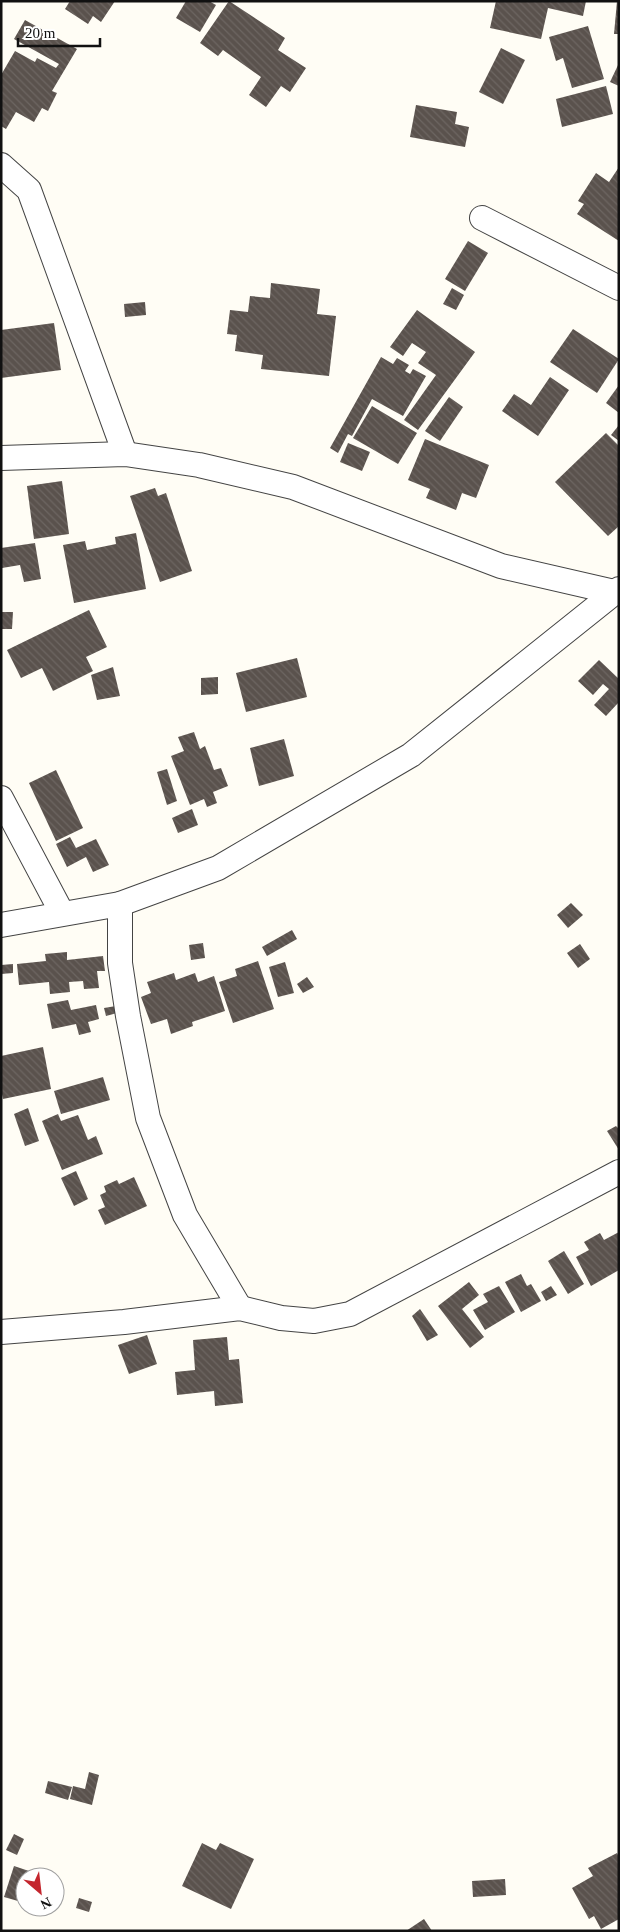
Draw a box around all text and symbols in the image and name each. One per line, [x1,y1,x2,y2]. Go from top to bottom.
scale bar [18,15,100,47]
text: 20 m [25,25,56,41]
north arrow [15,1867,65,1917]
text: N [38,1894,54,1912]

